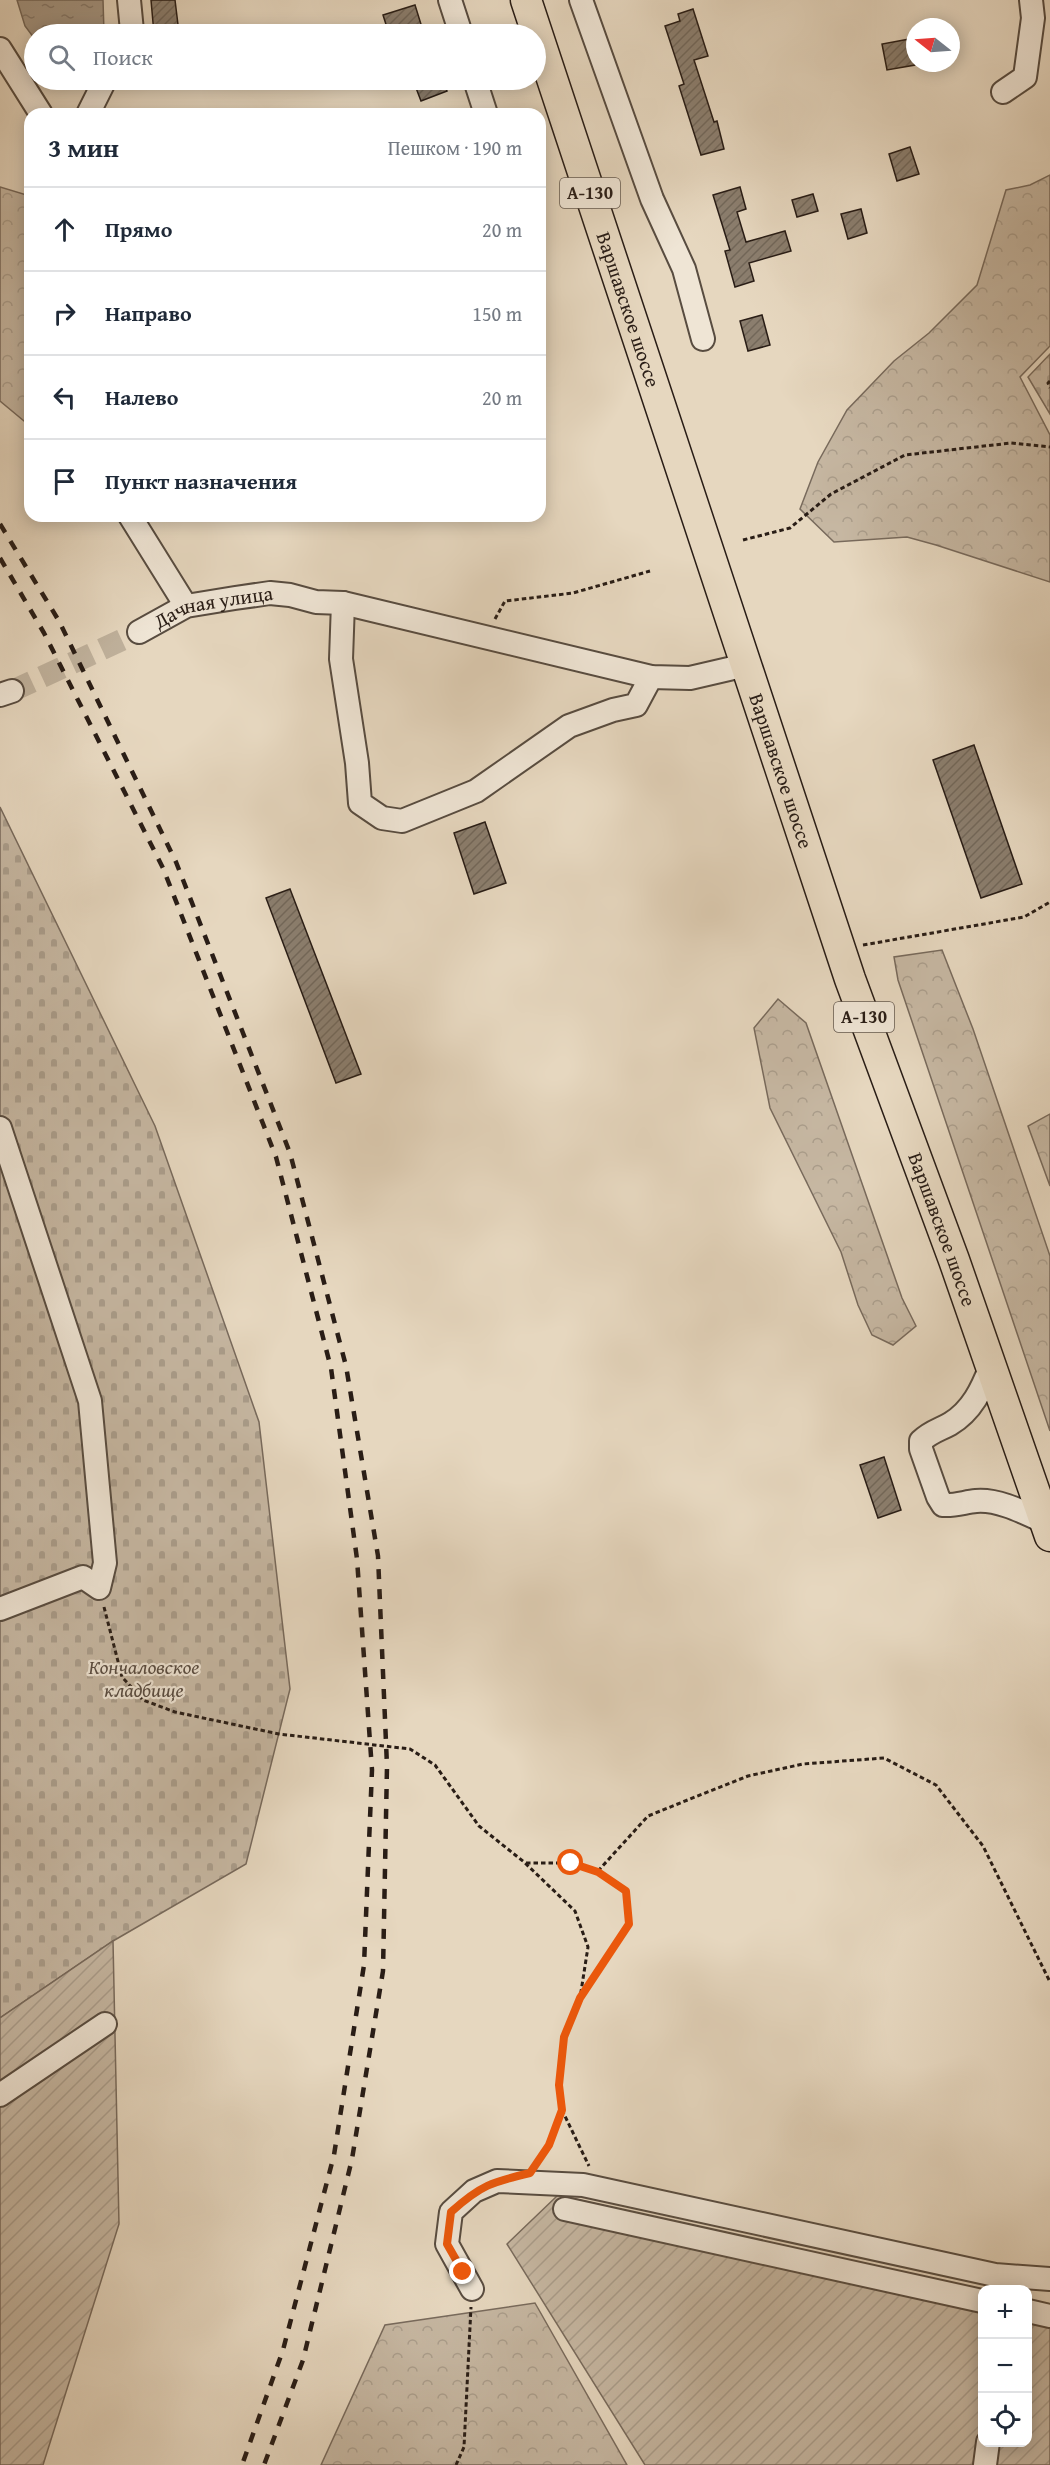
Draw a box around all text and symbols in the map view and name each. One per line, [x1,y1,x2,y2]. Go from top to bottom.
north arrow [906,18,960,72]
search box [24,24,546,90]
icon: search [45,41,78,74]
text: Поиск [93,41,153,73]
text: 3 мин [48,128,119,167]
text: Пешком · 190 m [388,133,522,162]
road number: А-130 [560,178,620,208]
icon: ahead [48,213,81,246]
text: Прямо [105,213,172,245]
text: 20 m [482,215,522,244]
street label: Варшавское шоссе [590,228,668,391]
icon: right [48,297,81,330]
text: Направо [105,297,192,329]
text: 150 m [472,299,522,328]
icon: left [48,381,81,414]
text: Налево [105,381,178,413]
text: 20 m [482,383,522,412]
icon: arrive [48,465,81,498]
text: Пункт назначения [105,465,297,497]
street label: Дачная улица [147,578,275,636]
street label: Варшавское шоссе [742,689,821,852]
road number: А-130 [834,1002,894,1032]
street label: Варшавское шоссе [901,1148,984,1310]
park label: Кончаловское кладбище [89,1652,199,1704]
route start [557,1849,583,1875]
route end [449,2258,475,2284]
map controls [978,2285,1032,2447]
button: + [978,2285,1032,2339]
button: − [978,2339,1032,2393]
button: locate [978,2393,1032,2447]

